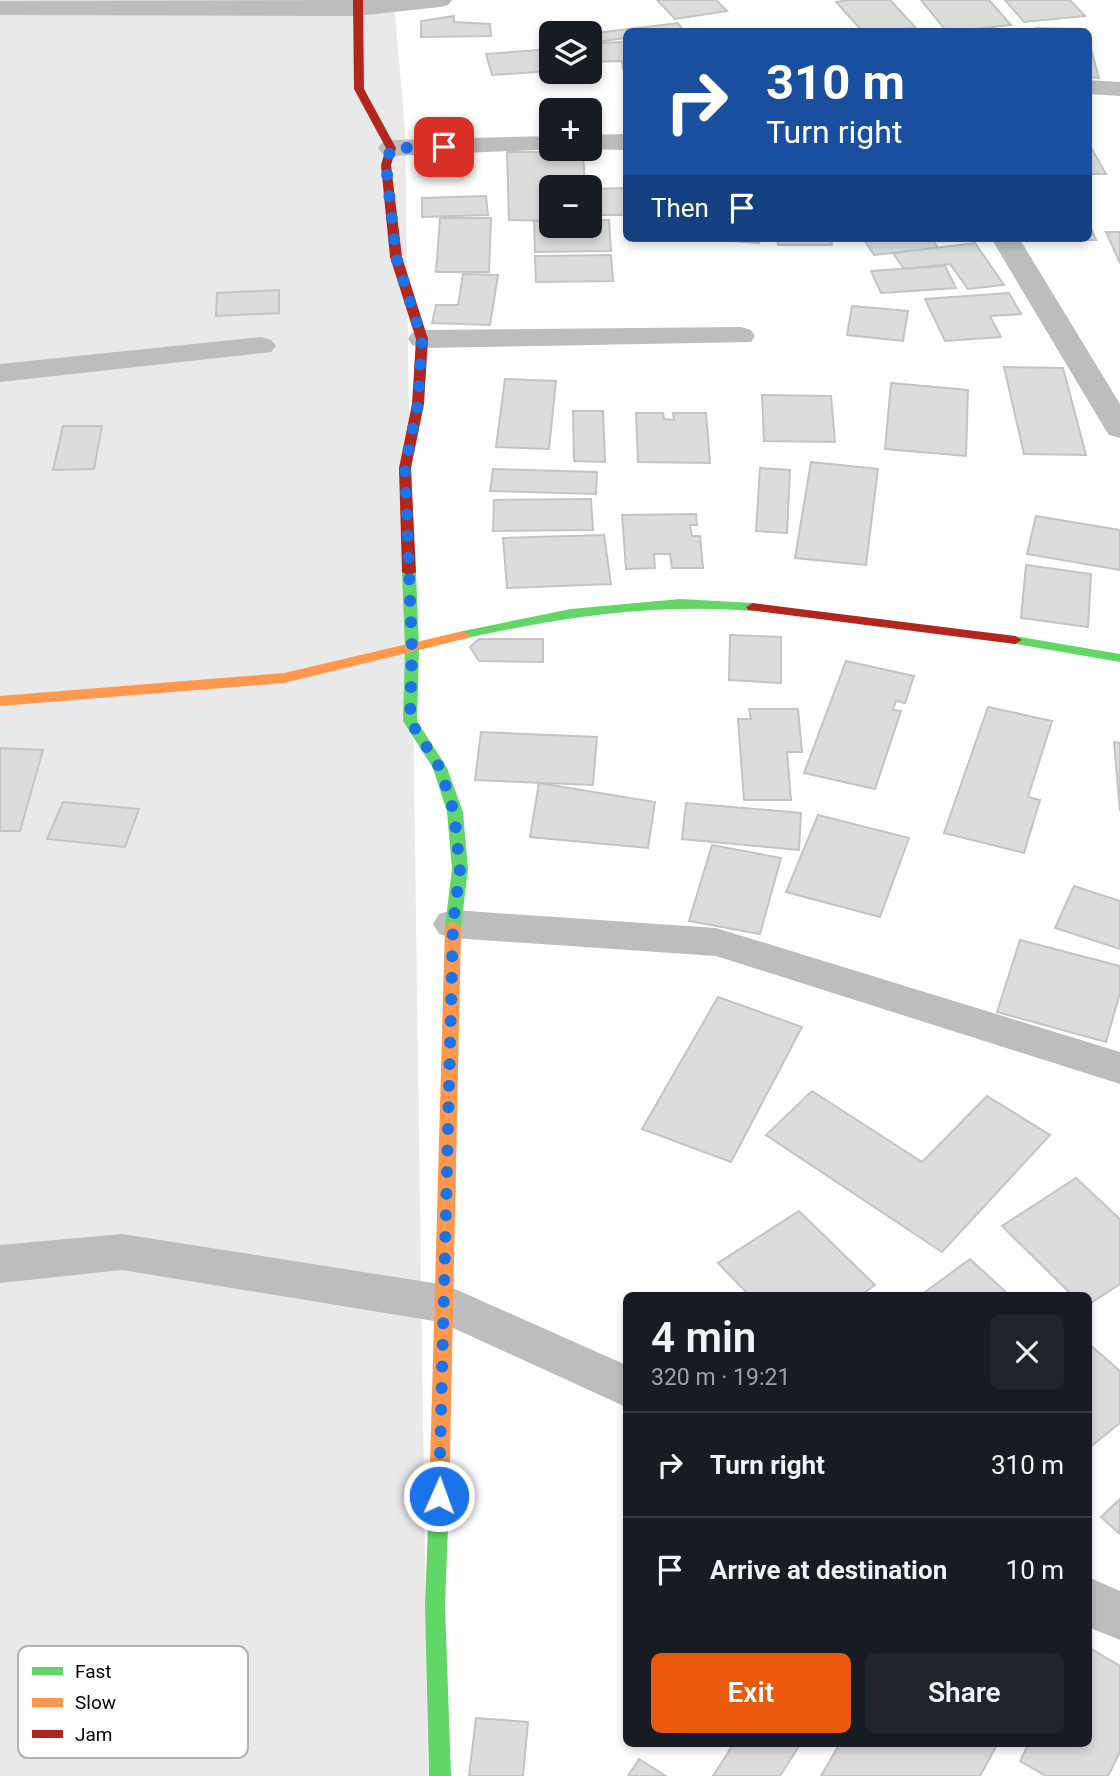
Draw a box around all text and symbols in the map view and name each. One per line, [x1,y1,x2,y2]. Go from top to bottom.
map controls [539,21,602,238]
button: layers [539,21,602,84]
text: 310 m [766,54,905,111]
icon: right [651,56,742,147]
button: + [539,98,602,161]
text: Turn right [766,113,902,151]
pin [414,117,474,177]
icon: arrive [425,128,463,166]
button: − [539,175,602,238]
icon: arrive [723,189,761,227]
text: Then [651,193,709,223]
text: 4 min [651,1313,756,1362]
button: close [990,1315,1064,1389]
text: 320 m · 19:21 [651,1364,790,1391]
icon: right [651,1446,689,1484]
text: Turn right [710,1450,825,1480]
text: 310 m [991,1450,1064,1480]
position arrow [402,1459,476,1533]
icon: arrive [651,1551,689,1589]
text: Arrive at destination [710,1555,947,1585]
text: 10 m [1006,1555,1064,1585]
legend [18,1646,248,1758]
button: Exit [651,1653,851,1733]
button: Share [865,1653,1064,1733]
text: Fast [75,1660,112,1683]
text: Slow [75,1691,116,1714]
text: Jam [75,1723,112,1746]

